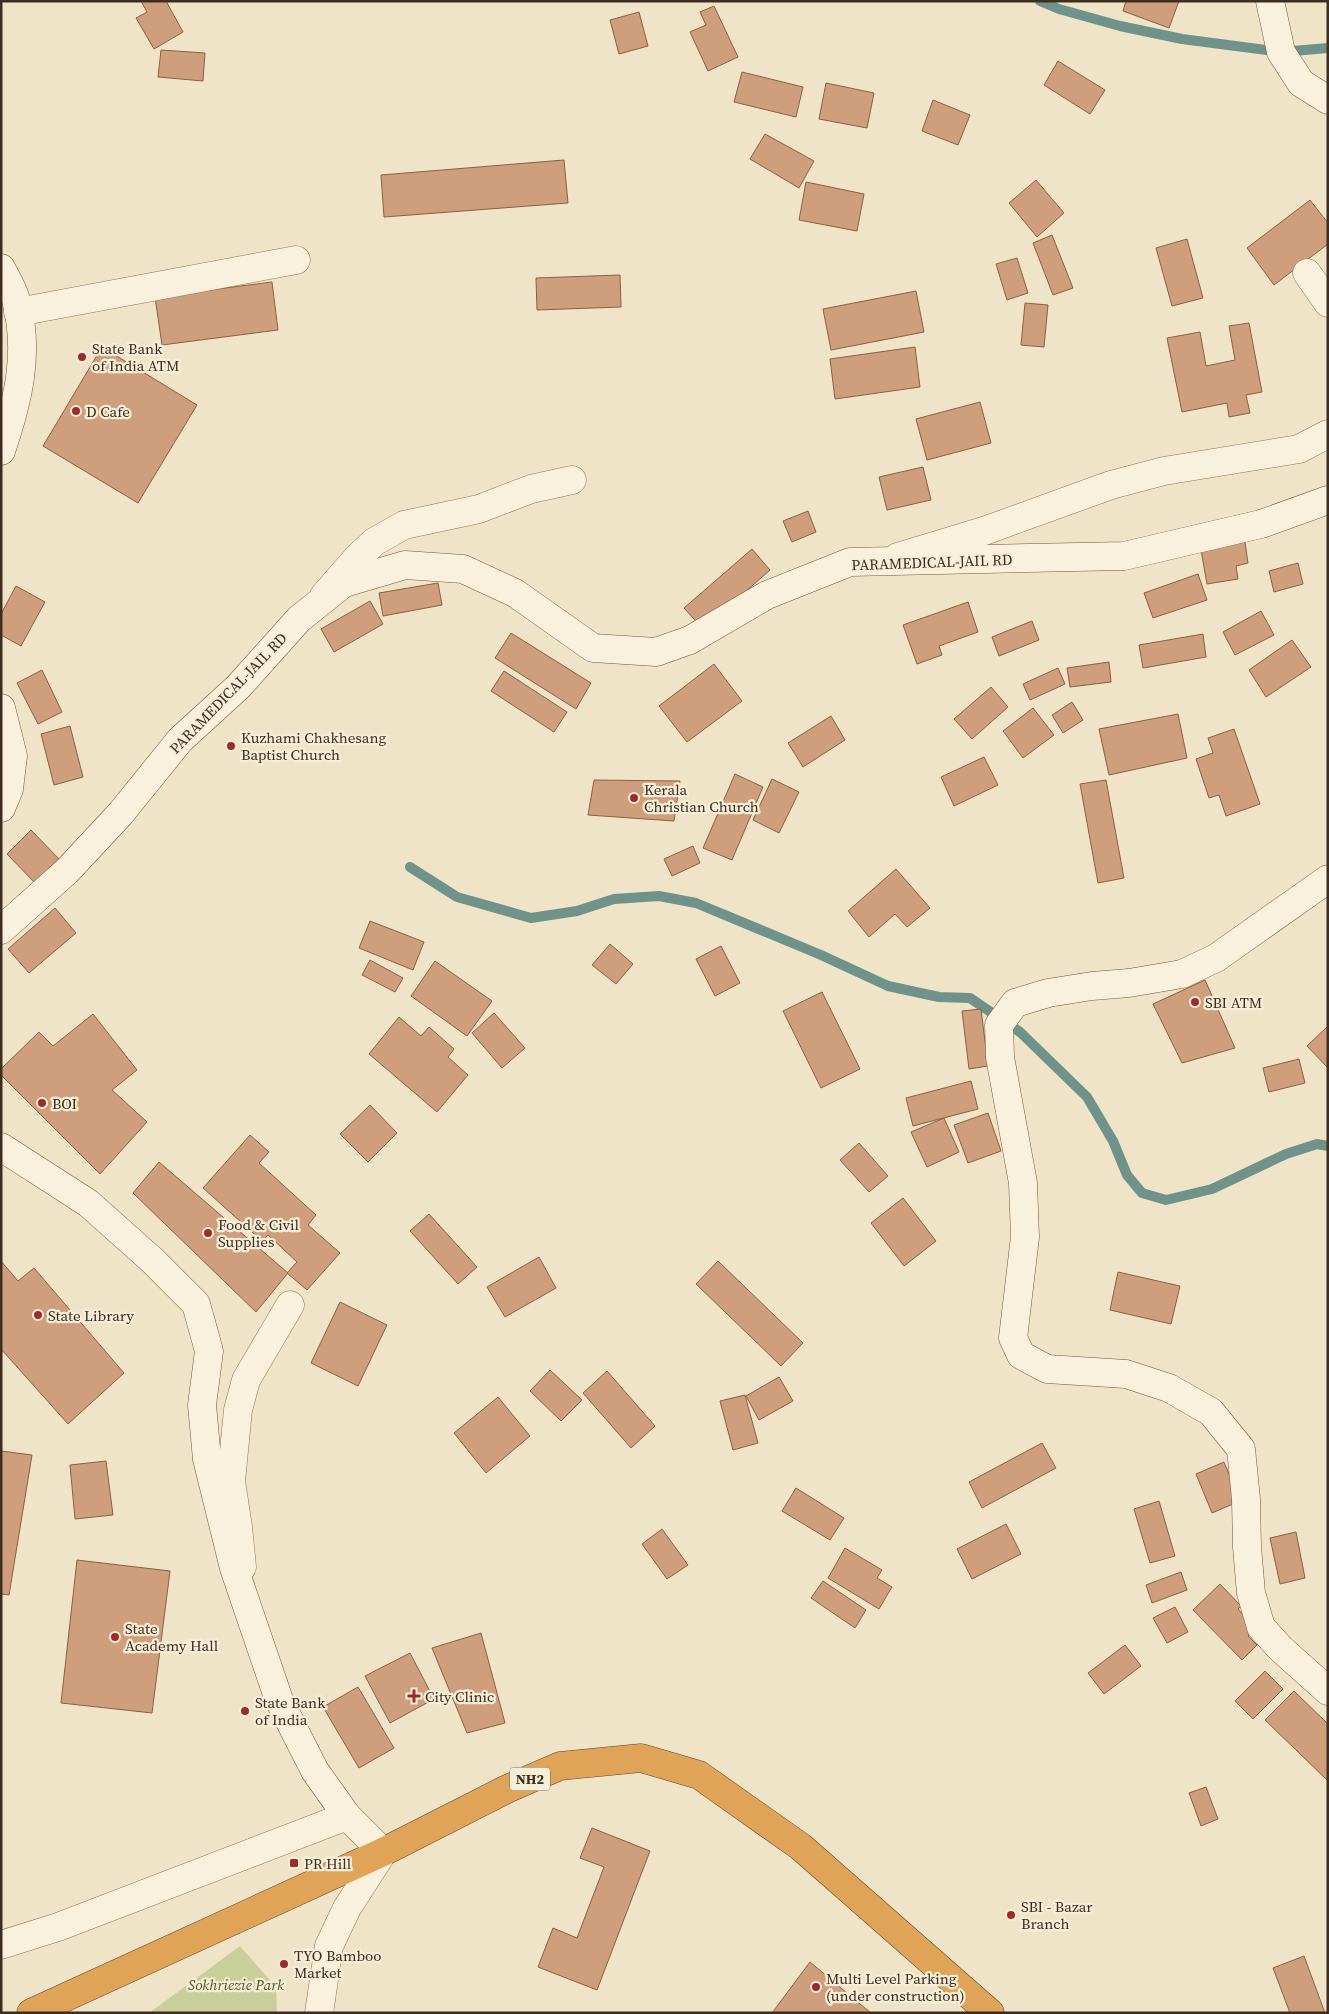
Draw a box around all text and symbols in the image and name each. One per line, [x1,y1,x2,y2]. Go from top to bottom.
place label: State Bank of India ATM [92,338,179,376]
marker: State Bank of India ATM [76,351,88,363]
place label: D Cafe [86,401,130,422]
marker: D Cafe [70,405,82,417]
street label: PARAMEDICAL-JAIL RD [851,549,1013,575]
street label: PARAMEDICAL-JAIL RD [164,628,292,758]
place label: Kuzhami Chakhesang Baptist Church [241,727,386,765]
marker: Kuzhami Chakhesang Baptist Church [225,740,237,752]
place label: Kerala Christian Church [644,779,759,817]
marker: Kerala Christian Church [628,792,640,804]
place label: SBI ATM [1205,992,1262,1013]
marker: SBI ATM [1189,996,1201,1008]
place label: BOI [52,1093,77,1114]
marker: BOI [36,1097,48,1109]
place label: Food & Civil Supplies [218,1214,300,1252]
marker: Food & Civil Supplies [202,1227,214,1239]
place label: State Library [48,1305,134,1326]
marker: State Library [32,1309,44,1321]
place label: State Academy Hall [125,1618,219,1656]
marker: State Academy Hall [109,1631,121,1643]
place label: City Clinic [425,1686,494,1707]
marker: City Clinic [407,1689,421,1703]
place label: State Bank of India [255,1692,326,1730]
marker: State Bank of India [239,1705,251,1717]
road number: NH2 [510,1768,550,1790]
place label: PR Hill [304,1853,352,1874]
marker: PR Hill [288,1857,300,1869]
place label: SBI - Bazar Branch [1021,1896,1093,1934]
marker: SBI - Bazar Branch [1005,1909,1017,1921]
place label: TYO Bamboo Market [294,1945,382,1983]
marker: TYO Bamboo Market [278,1958,290,1970]
place label: Multi Level Parking (under construction) [826,1968,965,2006]
park label: Sokhriezie Park [188,1974,285,1995]
marker: Multi Level Parking (under construction) [810,1981,822,1993]

